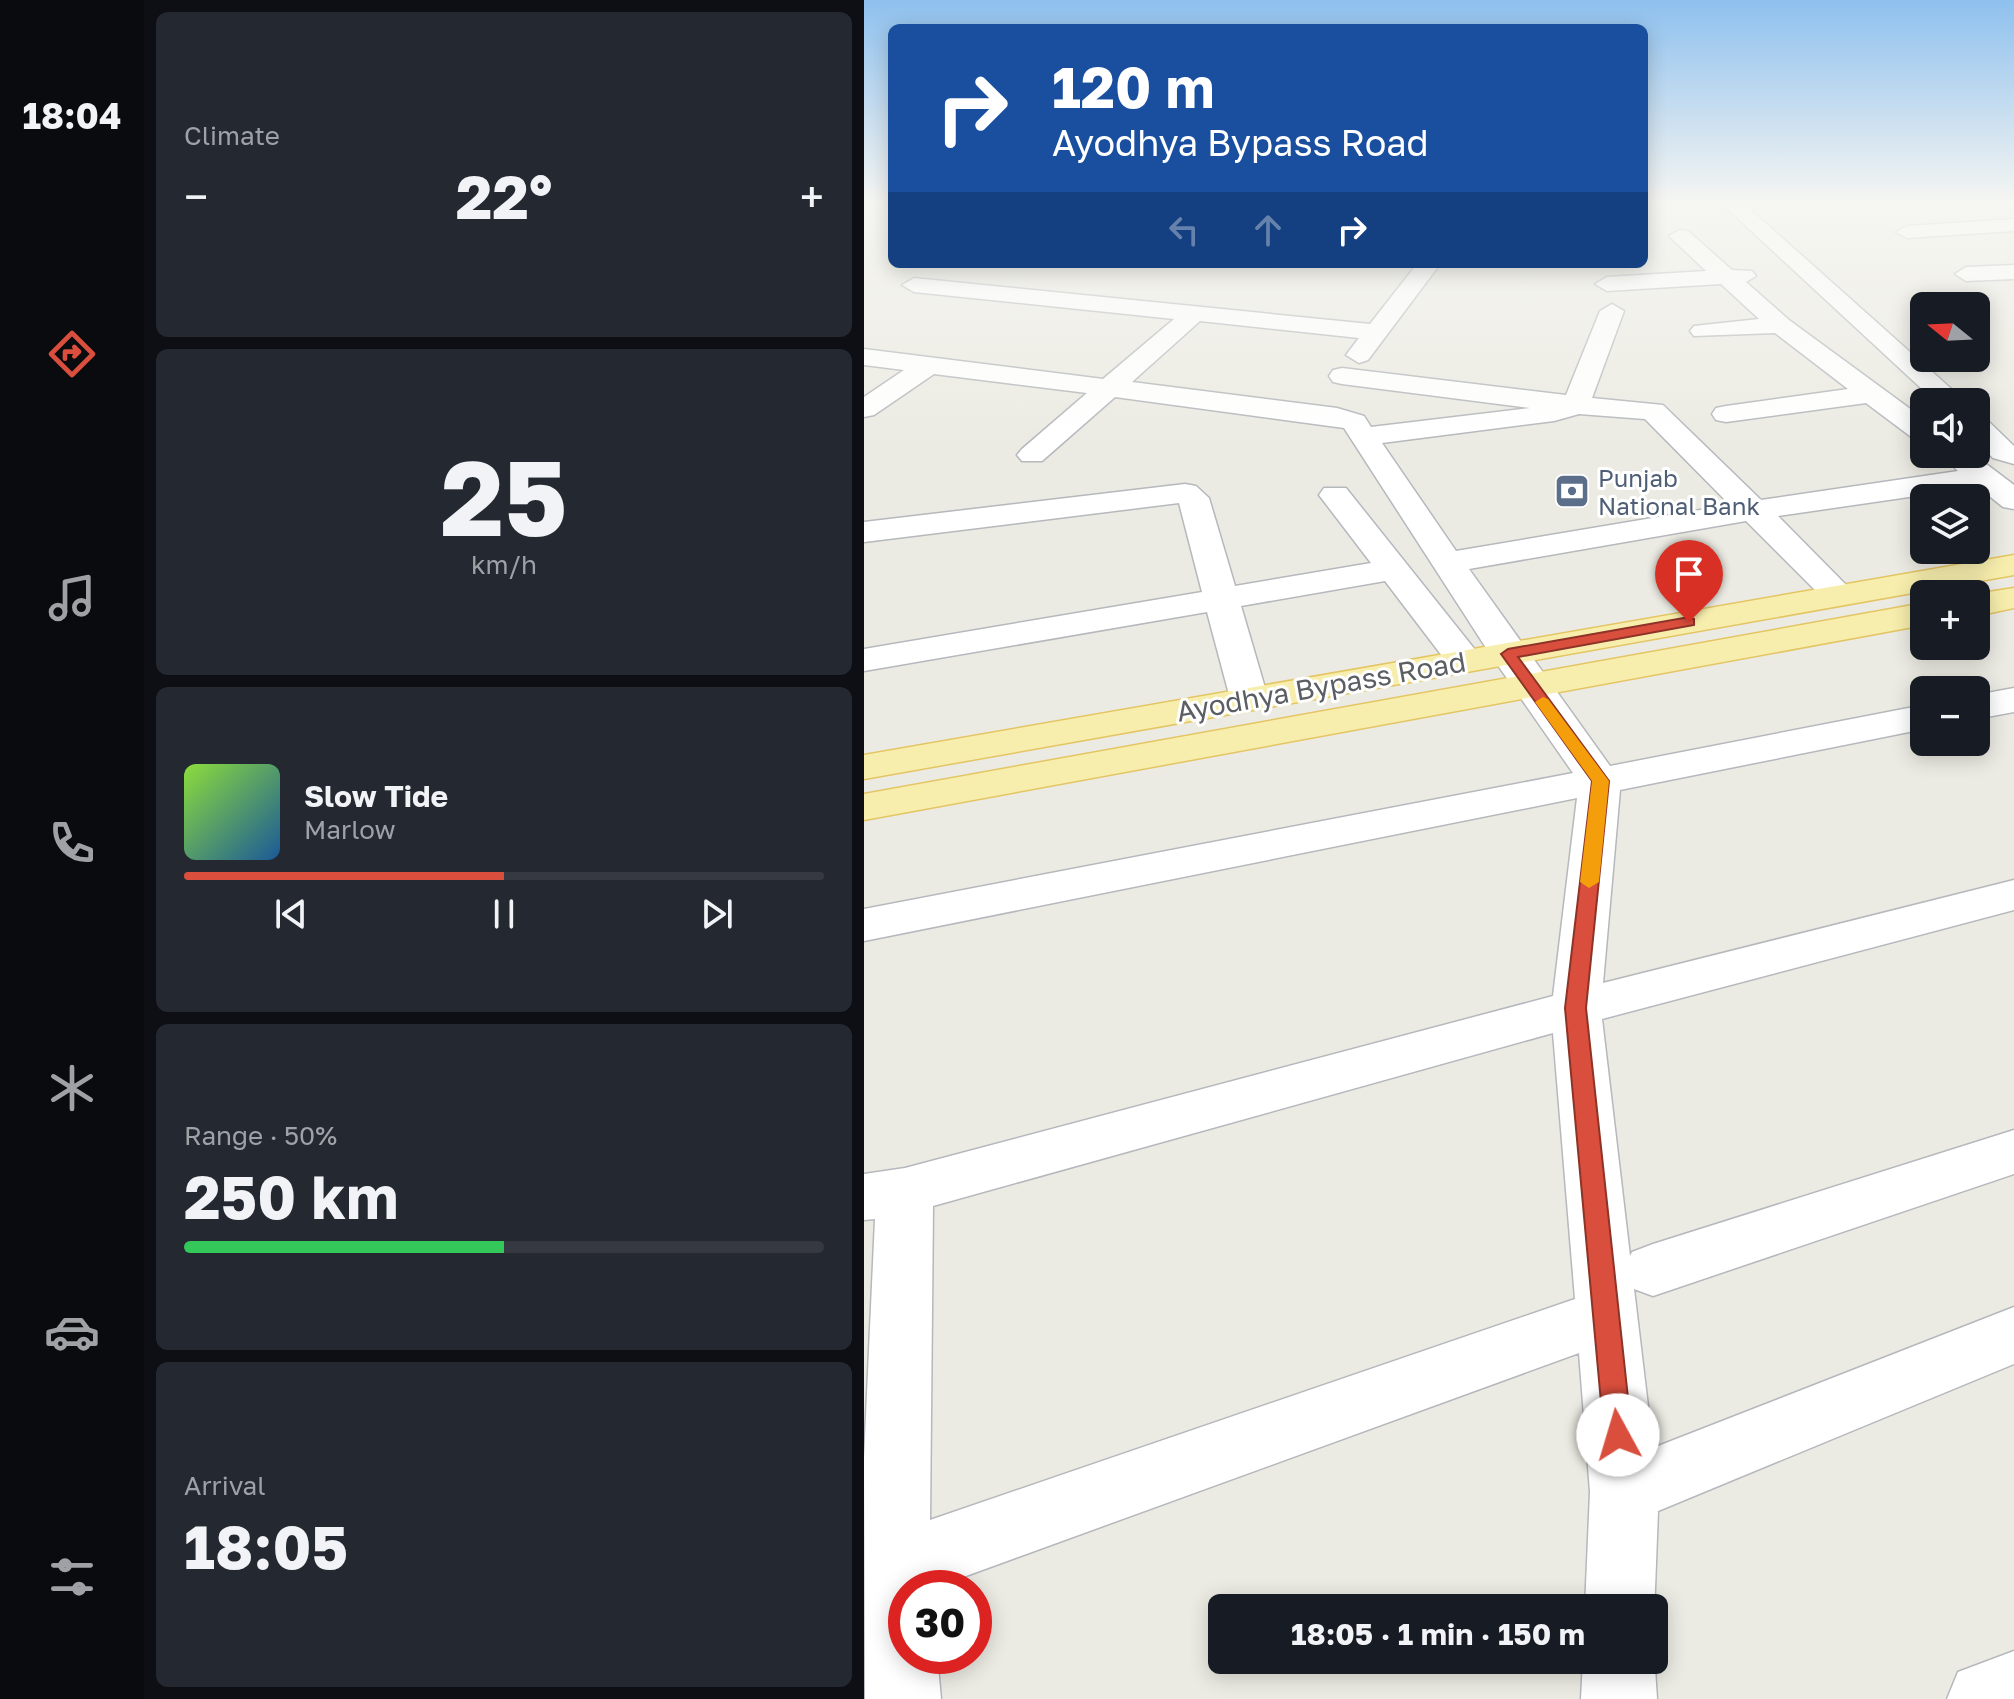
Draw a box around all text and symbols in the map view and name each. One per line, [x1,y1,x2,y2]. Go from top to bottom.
text: 120 m [1052,53,1214,120]
icon: right [920,56,1024,160]
text: 18:04 [22,94,122,137]
text: Climate [184,120,280,151]
text: Ayodhya Bypass Road [1052,121,1429,164]
text: 22° [456,160,552,232]
text: − [184,170,208,223]
text: + [800,170,824,223]
icon: left [1162,208,1206,252]
icon: ahead [1246,208,1290,252]
icon: right [1330,208,1374,252]
north arrow [1910,292,1990,372]
map controls [1910,292,1990,756]
icon: directions [44,326,100,382]
button: sound [1910,388,1990,468]
text: 25 [441,434,567,559]
place label: Punjab National Bank [1598,463,1760,520]
bank icon: Punjab National Bank [1553,472,1591,510]
button: layers [1910,484,1990,564]
pin [1655,540,1723,622]
text: km/h [471,549,537,580]
icon: arrive [1667,552,1711,596]
icon: music [44,570,100,626]
button: + [1910,580,1990,660]
street label: Ayodhya Bypass Road [1174,644,1468,728]
button: − [1910,676,1990,756]
text: Slow Tide [304,778,448,814]
text: Marlow [304,814,396,845]
icon: phone [44,815,100,871]
icon: previous [269,892,313,936]
icon: pause [482,892,526,936]
icon: next [695,892,739,936]
icon: climate [44,1060,100,1116]
text: Range · 50% [184,1120,337,1151]
text: 250 km [184,1160,399,1232]
icon: car [44,1304,100,1360]
position arrow [1576,1393,1660,1477]
text: Arrival [184,1470,265,1501]
text: 18:05 [184,1510,348,1582]
icon: filters [44,1549,100,1605]
speed limit sign: 30 [888,1570,992,1674]
text: 18:05 · 1 min · 150 m [1291,1616,1585,1652]

